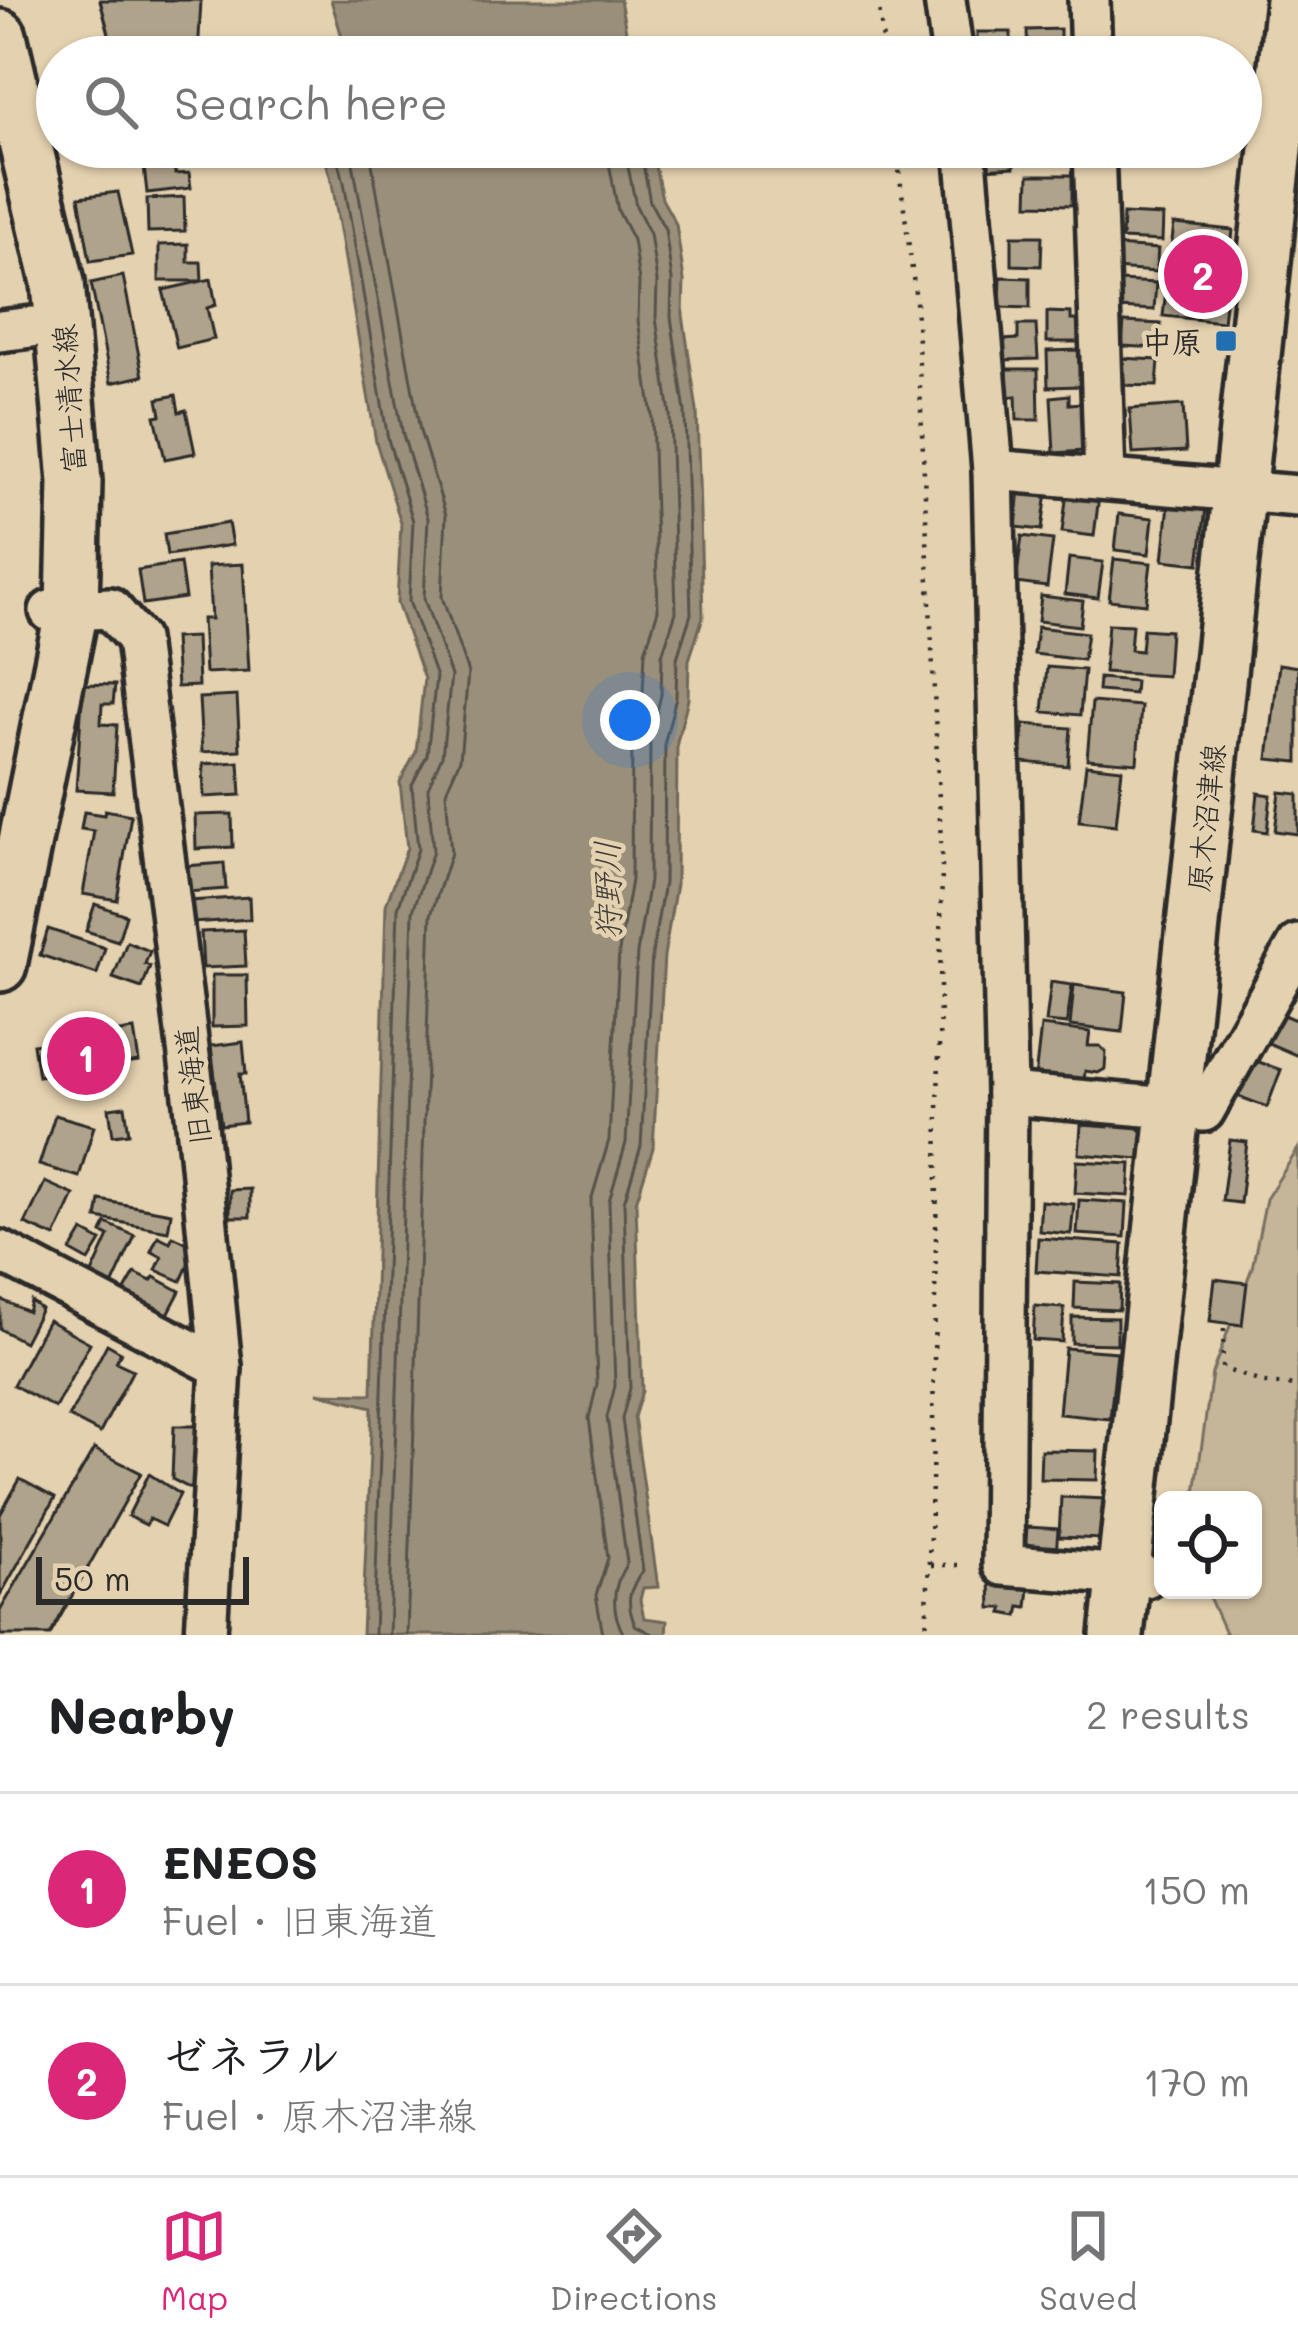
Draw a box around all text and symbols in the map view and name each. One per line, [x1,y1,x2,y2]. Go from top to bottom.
search box [36,36,1262,168]
icon: search [78,69,144,135]
text: Search here [174,73,448,131]
pin: 2 [1164,229,1242,319]
place label: 中原 [1142,321,1202,361]
street label: 富士清水線 [43,323,93,475]
marker: 中原 [1213,328,1239,354]
your location [600,690,660,750]
street label: 原木沼津線 [1177,741,1233,895]
water label: 狩野川 [584,840,628,940]
pin: 1 [47,1011,125,1101]
street label: 旧東海道 [165,1024,219,1148]
map controls [1154,1491,1262,1599]
button: locate [1154,1491,1262,1599]
scale bar [36,1551,249,1604]
text: 50 m [54,1556,130,1599]
text: Nearby [48,1680,235,1747]
text: 2 results [1086,1688,1250,1739]
text: ENEOS [162,1832,318,1890]
text: 1 [78,1863,96,1914]
text: 150 m [1142,1863,1250,1914]
text: Fuel · 旧東海道 [162,1894,437,1945]
text: ゼネラル [162,2025,340,2083]
text: 2 [76,2055,98,2106]
text: 170 m [1143,2055,1250,2106]
text: Fuel · 原木沼津線 [162,2089,476,2140]
tab: Map [161,2203,228,2318]
tab: Directions [550,2203,717,2318]
tab: Saved [1039,2203,1137,2318]

